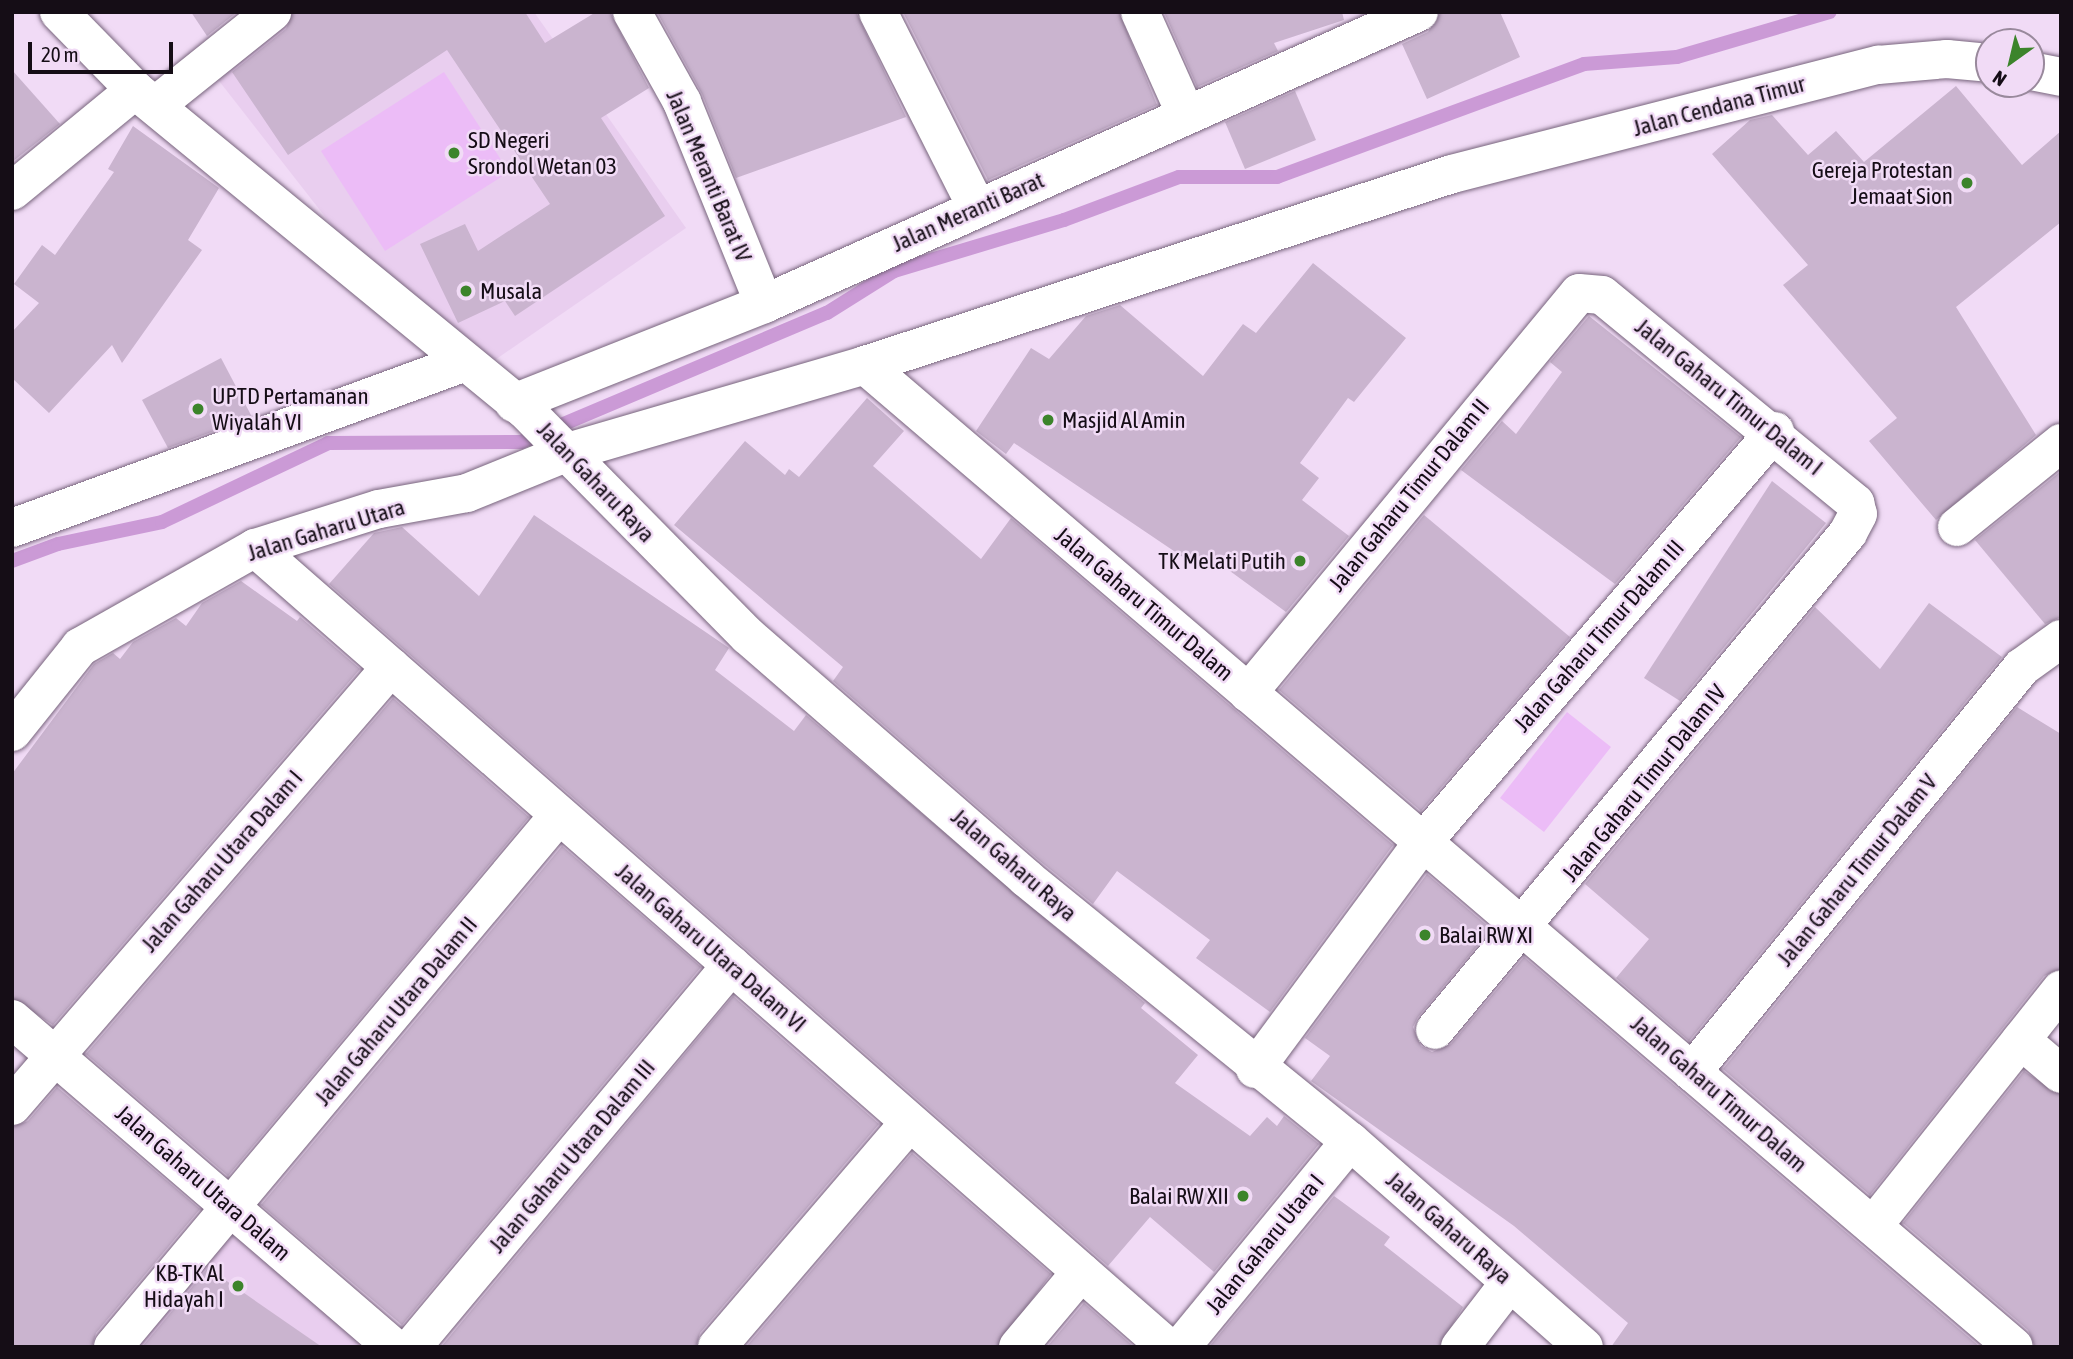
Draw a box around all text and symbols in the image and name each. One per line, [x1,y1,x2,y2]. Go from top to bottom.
scale bar [32,28,177,72]
north arrow [1975,28,2045,98]
text: 20 m [41,42,79,66]
text: N [1989,66,2010,91]
street label: Jalan Cendana Timur [1630,70,1808,142]
street label: Jalan Meranti Barat IV [660,86,758,266]
place label: SD Negeri Srondol Wetan 03 [468,126,617,180]
marker: SD Negeri Srondol Wetan 03 [446,145,462,161]
place label: Gereja Protestan Jemaat Sion [1812,156,1953,210]
street label: Jalan Meranti Barat [888,166,1048,258]
marker: Gereja Protestan Jemaat Sion [1959,175,1975,191]
place label: Musala [480,277,542,305]
marker: Musala [458,283,474,299]
street label: Jalan Gaharu Timur Dalam I [1630,313,1828,481]
place label: UPTD Pertamanan Wiyalah VI [212,382,369,436]
street label: Jalan Gaharu Timur Dalam II [1323,393,1495,597]
marker: UPTD Pertamanan Wiyalah VI [190,401,206,417]
place label: Masjid Al Amin [1062,406,1186,434]
marker: Masjid Al Amin [1040,412,1056,428]
street label: Jalan Gaharu Raya [532,416,660,548]
street label: Jalan Gaharu Utara [244,493,408,567]
street label: Jalan Gaharu Timur Dalam [1049,521,1239,687]
street label: Jalan Gaharu Timur Dalam III [1508,534,1690,738]
place label: TK Melati Putih [1158,547,1286,575]
marker: TK Melati Putih [1292,553,1308,569]
street label: Jalan Gaharu Timur Dalam IV [1556,679,1732,887]
street label: Jalan Gaharu Utara Dalam I [136,764,308,958]
street label: Jalan Gaharu Timur Dalam V [1771,769,1943,971]
street label: Jalan Gaharu Raya [946,803,1082,927]
street label: Jalan Gaharu Utara Dalam VI [610,858,812,1038]
street label: Jalan Gaharu Utara Dalam II [309,911,483,1111]
place label: Balai RW XI [1439,921,1533,949]
marker: Balai RW XI [1417,927,1433,943]
street label: Jalan Gaharu Timur Dalam [1625,1010,1813,1178]
street label: Jalan Gaharu Utara Dalam III [483,1054,661,1258]
street label: Jalan Gaharu Utara Dalam [110,1099,296,1267]
street label: Jalan Gaharu Raya [1381,1166,1517,1290]
street label: Jalan Gaharu Utara I [1200,1169,1330,1319]
place label: Balai RW XII [1129,1182,1229,1210]
marker: Balai RW XII [1235,1188,1251,1204]
place label: KB-TK Al Hidayah I [144,1259,224,1313]
marker: KB-TK Al Hidayah I [230,1278,246,1294]

